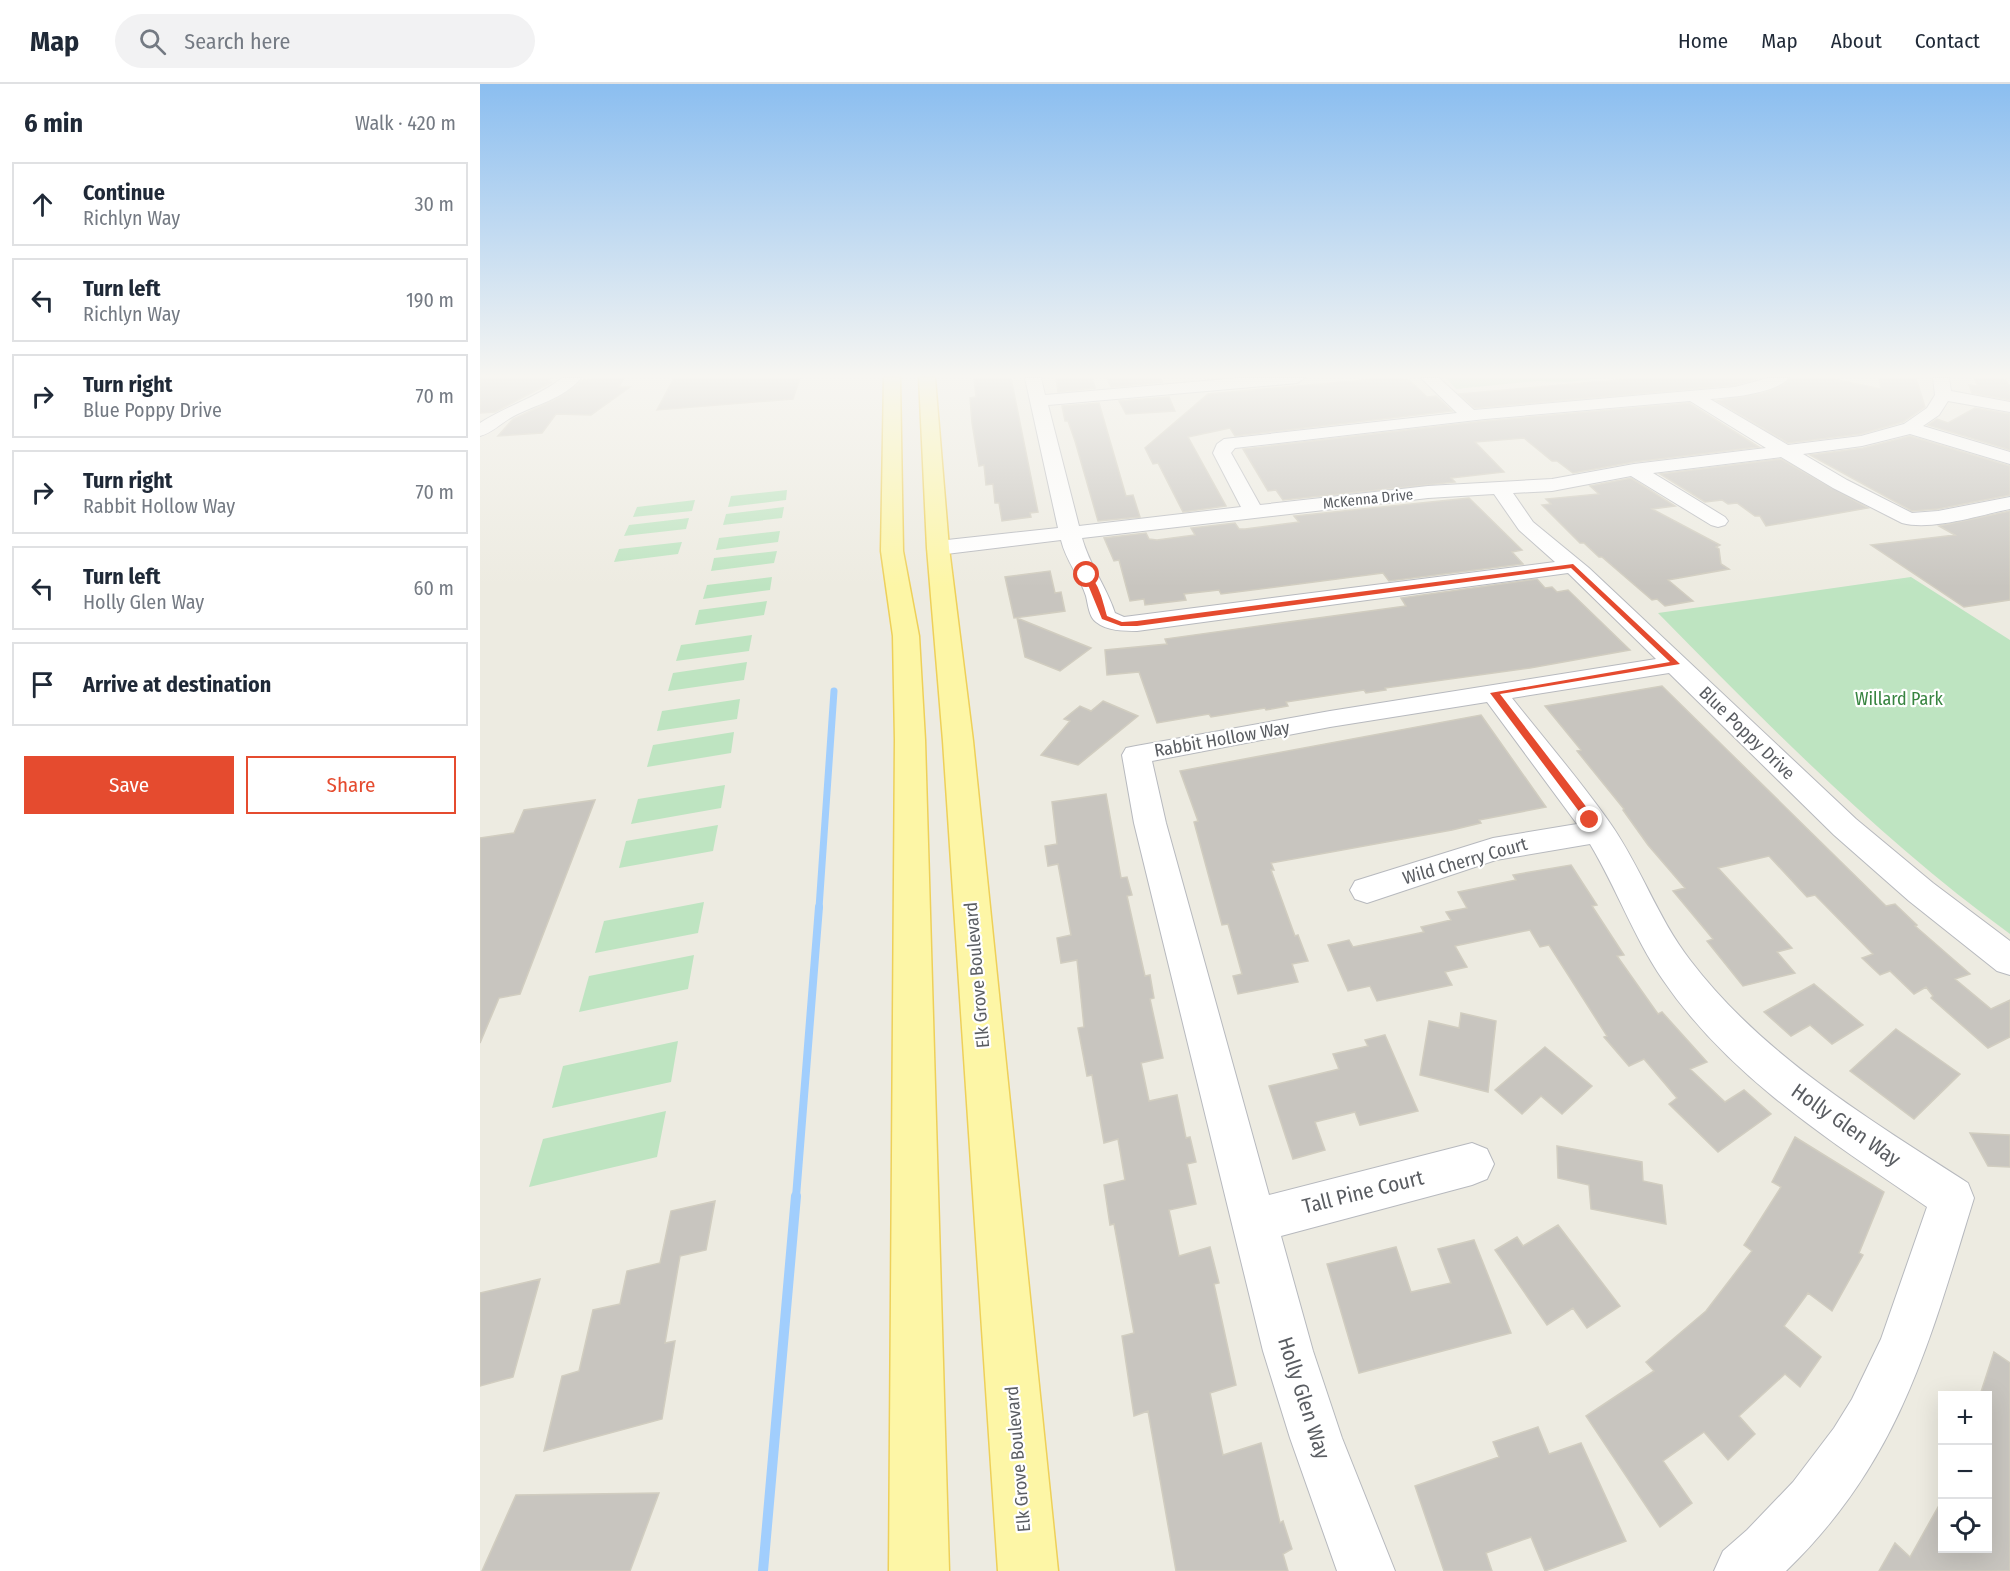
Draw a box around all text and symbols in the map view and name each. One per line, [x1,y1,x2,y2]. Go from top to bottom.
search box [115,14,535,68]
text: Map [30,25,79,58]
icon: search [136,25,169,58]
text: Search here [184,28,290,55]
text: Home [1678,28,1728,54]
text: Map [1761,28,1798,54]
text: About [1831,28,1882,54]
text: Contact [1915,28,1980,54]
text: 6 min [24,108,83,139]
text: Walk · 420 m [355,111,456,135]
text: Continue [83,179,165,206]
icon: ahead [26,188,59,221]
text: 30 m [414,192,454,216]
text: Richlyn Way [83,206,180,230]
text: Turn left [83,275,161,302]
icon: left [26,284,59,317]
text: 190 m [406,288,454,312]
text: Richlyn Way [83,302,180,326]
text: Turn right [83,371,172,398]
icon: right [26,380,59,413]
text: 70 m [416,384,454,408]
text: Blue Poppy Drive [83,398,222,422]
text: Turn right [83,467,172,494]
icon: right [26,476,59,509]
text: 70 m [416,480,454,504]
street label: McKenna Drive [1322,485,1414,513]
text: Rabbit Hollow Way [83,494,235,518]
route start [1073,561,1099,587]
text: Turn left [83,563,161,590]
icon: left [26,572,59,605]
text: 60 m [414,576,454,600]
text: Holly Glen Way [83,590,204,614]
icon: arrive [26,668,59,701]
text: Arrive at destination [83,671,271,698]
street label: Blue Poppy Drive [1694,682,1800,784]
park label: Willard Park [1855,688,1944,710]
street label: Rabbit Hollow Way [1153,716,1291,762]
button: Save [24,756,234,814]
button: Share [246,756,456,814]
route end [1576,806,1602,832]
street label: Wild Cherry Court [1400,833,1530,889]
street label: Elk Grove Boulevard [960,901,994,1049]
street label: Holly Glen Way [1786,1078,1906,1172]
street label: Tall Pine Court [1300,1164,1426,1220]
street label: Holly Glen Way [1272,1333,1336,1463]
street label: Elk Grove Boulevard [1001,1385,1035,1533]
map controls [1938,1391,1992,1553]
button: + [1938,1391,1992,1445]
button: − [1938,1445,1992,1499]
button: locate [1938,1499,1992,1553]

